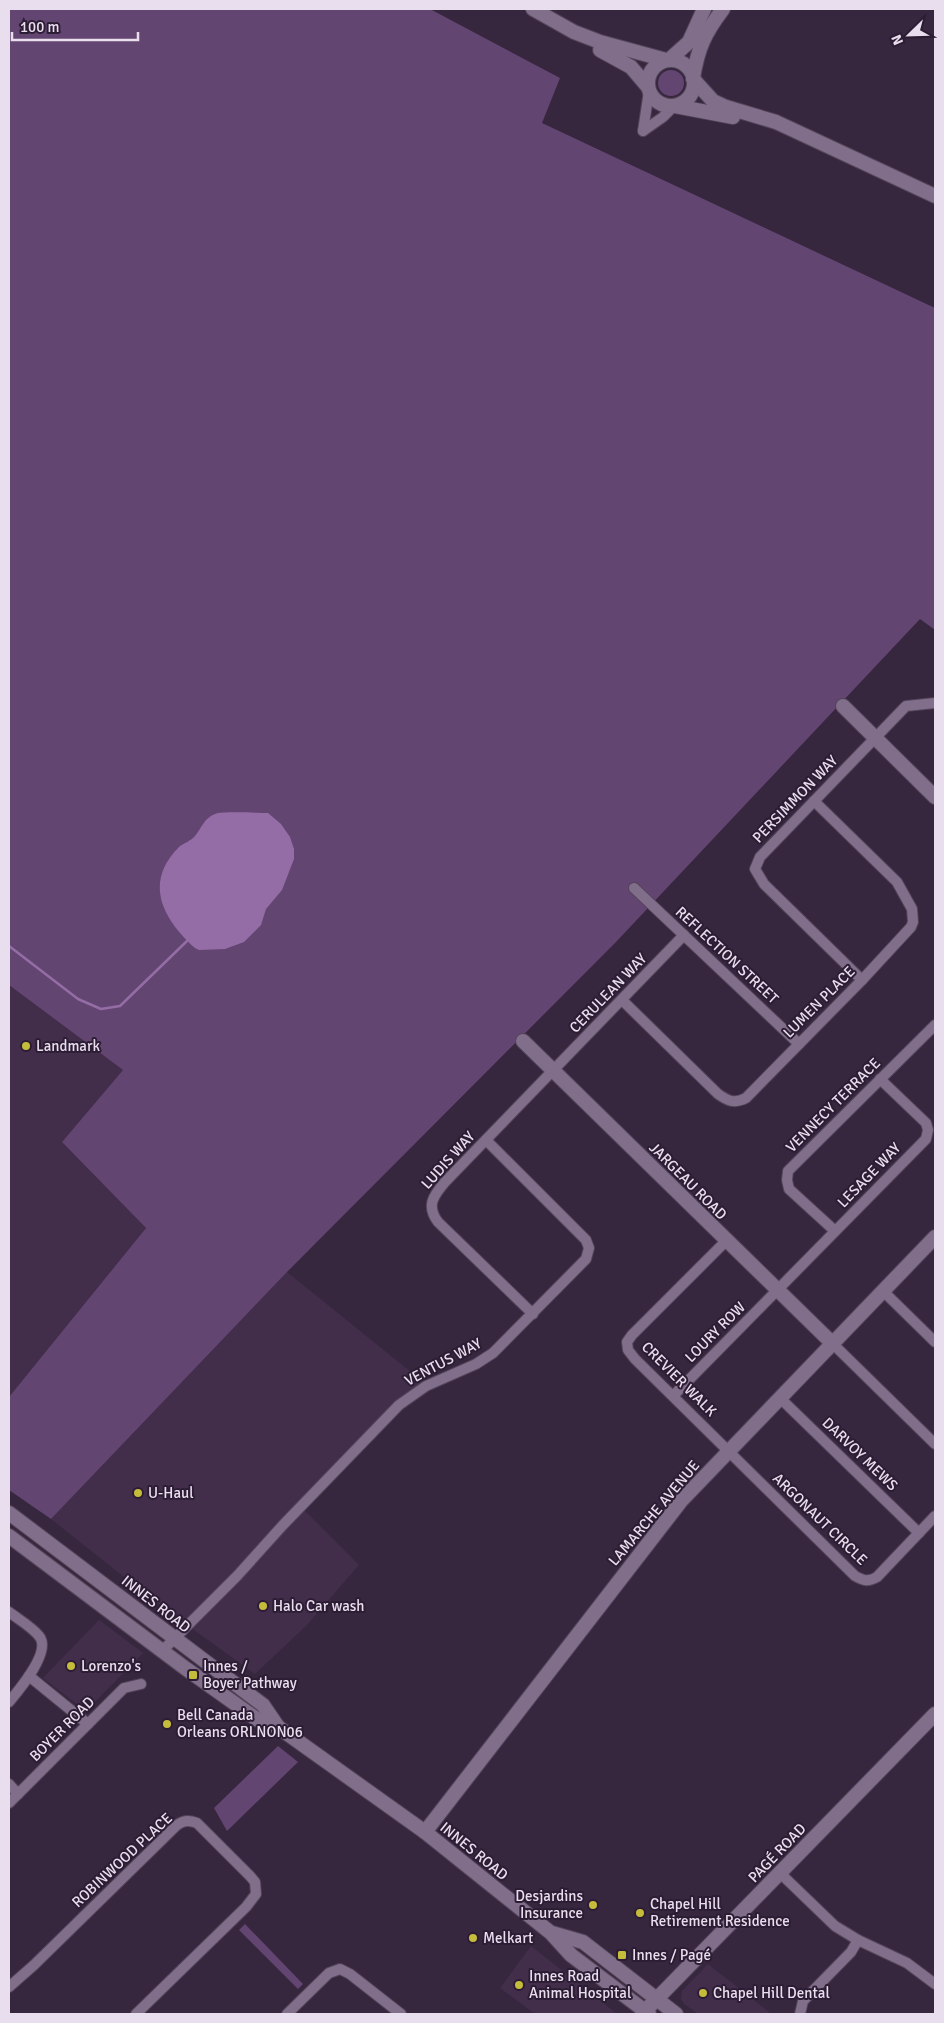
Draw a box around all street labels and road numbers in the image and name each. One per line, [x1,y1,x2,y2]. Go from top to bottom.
street label: PERSIMMON WAY [749,751,842,846]
street label: REFLECTION STREET [672,903,783,1008]
street label: CERULEAN WAY [566,949,651,1036]
street label: LUMEN PLACE [779,962,859,1042]
street label: VENNECY TERRACE [782,1054,884,1156]
street label: LUDIS WAY [417,1127,479,1193]
street label: LESAGE WAY [834,1138,905,1211]
street label: JARGEAU ROAD [646,1139,730,1223]
street label: LOURY ROW [681,1298,749,1366]
street label: VENTUS WAY [401,1334,485,1390]
street label: CREVIER WALK [638,1338,720,1420]
street label: DARVOY MEWS [819,1414,901,1494]
street label: LAMARCHE AVENUE [605,1457,703,1569]
street label: ARGONAUT CIRCLE [769,1469,871,1569]
street label: INNES ROAD [118,1572,194,1636]
street label: BOYER ROAD [26,1693,98,1765]
street label: ROBINWOOD PLACE [68,1809,176,1911]
street label: INNES ROAD [436,1818,512,1884]
street label: PAGÉ ROAD [744,1819,810,1886]

